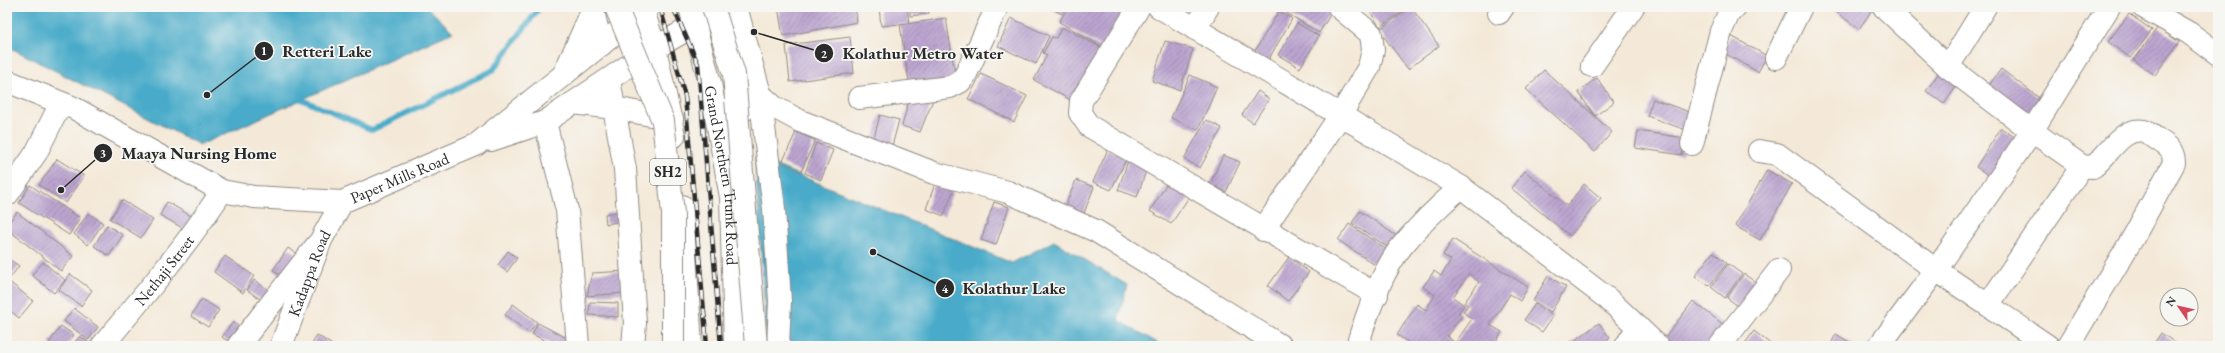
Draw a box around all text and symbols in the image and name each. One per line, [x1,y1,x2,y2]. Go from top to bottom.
callout: Retteri Lake [254,37,379,66]
callout: Kolathur Metro Water [814,39,1011,68]
text: Retteri Lake [282,40,372,62]
text: Kolathur Metro Water [842,42,1004,64]
text: 1 [261,43,267,59]
text: 2 [821,46,828,62]
street label: Grand Northern Trunk Road [700,84,743,266]
callout: Maaya Nursing Home [93,139,285,168]
text: Maaya Nursing Home [121,142,277,164]
text: 3 [100,145,106,161]
street label: Paper Mills Road [347,147,453,208]
road number: SH2 [650,159,686,185]
street label: Kadappa Road [283,225,336,320]
street label: Nethaji Street [130,231,199,310]
callout: Kolathur Lake [935,274,1073,303]
text: Kolathur Lake [963,277,1065,299]
text: 4 [942,281,949,297]
north arrow [2159,287,2199,327]
text: N [2162,294,2179,309]

